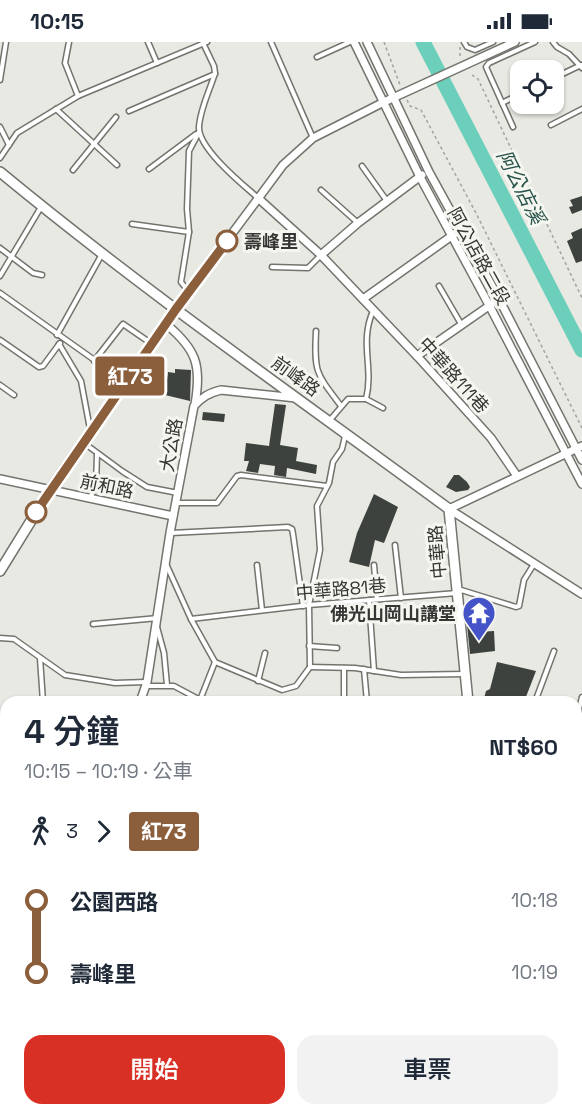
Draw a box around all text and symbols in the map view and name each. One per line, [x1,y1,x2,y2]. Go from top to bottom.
text: 10:15 [30,7,84,35]
map controls [510,60,564,114]
button: locate [510,60,564,114]
water label: 阿公店溪 [491,145,552,231]
street label: 阿公店路二段 [443,203,515,309]
marker: 壽峰里 [216,230,238,252]
place label: 壽峰里 [244,230,298,253]
street label: 中華路111巷 [414,332,494,418]
street label: 前峰路 [267,351,325,401]
line badge: 紅73 [96,356,164,396]
text: 紅73 [107,363,153,390]
street label: 大公路 [155,416,187,474]
street label: 前和路 [78,469,136,503]
unlabelled marker [25,501,47,523]
street label: 中華路 [423,524,451,580]
street label: 中華路81巷 [295,574,387,604]
temple icon: 佛光山岡山講堂 [461,595,497,642]
place label: 佛光山岡山講堂 [330,602,456,625]
text: 4 分鐘 [24,711,119,753]
text: NT$60 [489,733,558,761]
text: 10:15 – 10:19 · 公車 [24,758,193,784]
icon: walk [24,815,57,848]
icon: forward [87,815,120,848]
text: 3 [66,818,78,844]
text: 紅73 [141,818,187,845]
text: 10:18 [511,887,558,913]
text: 公園西路 [70,888,158,916]
text: 10:19 [511,959,558,985]
text: 壽峰里 [70,960,136,988]
button: 開始 [24,1035,285,1104]
button: 車票 [297,1035,558,1104]

